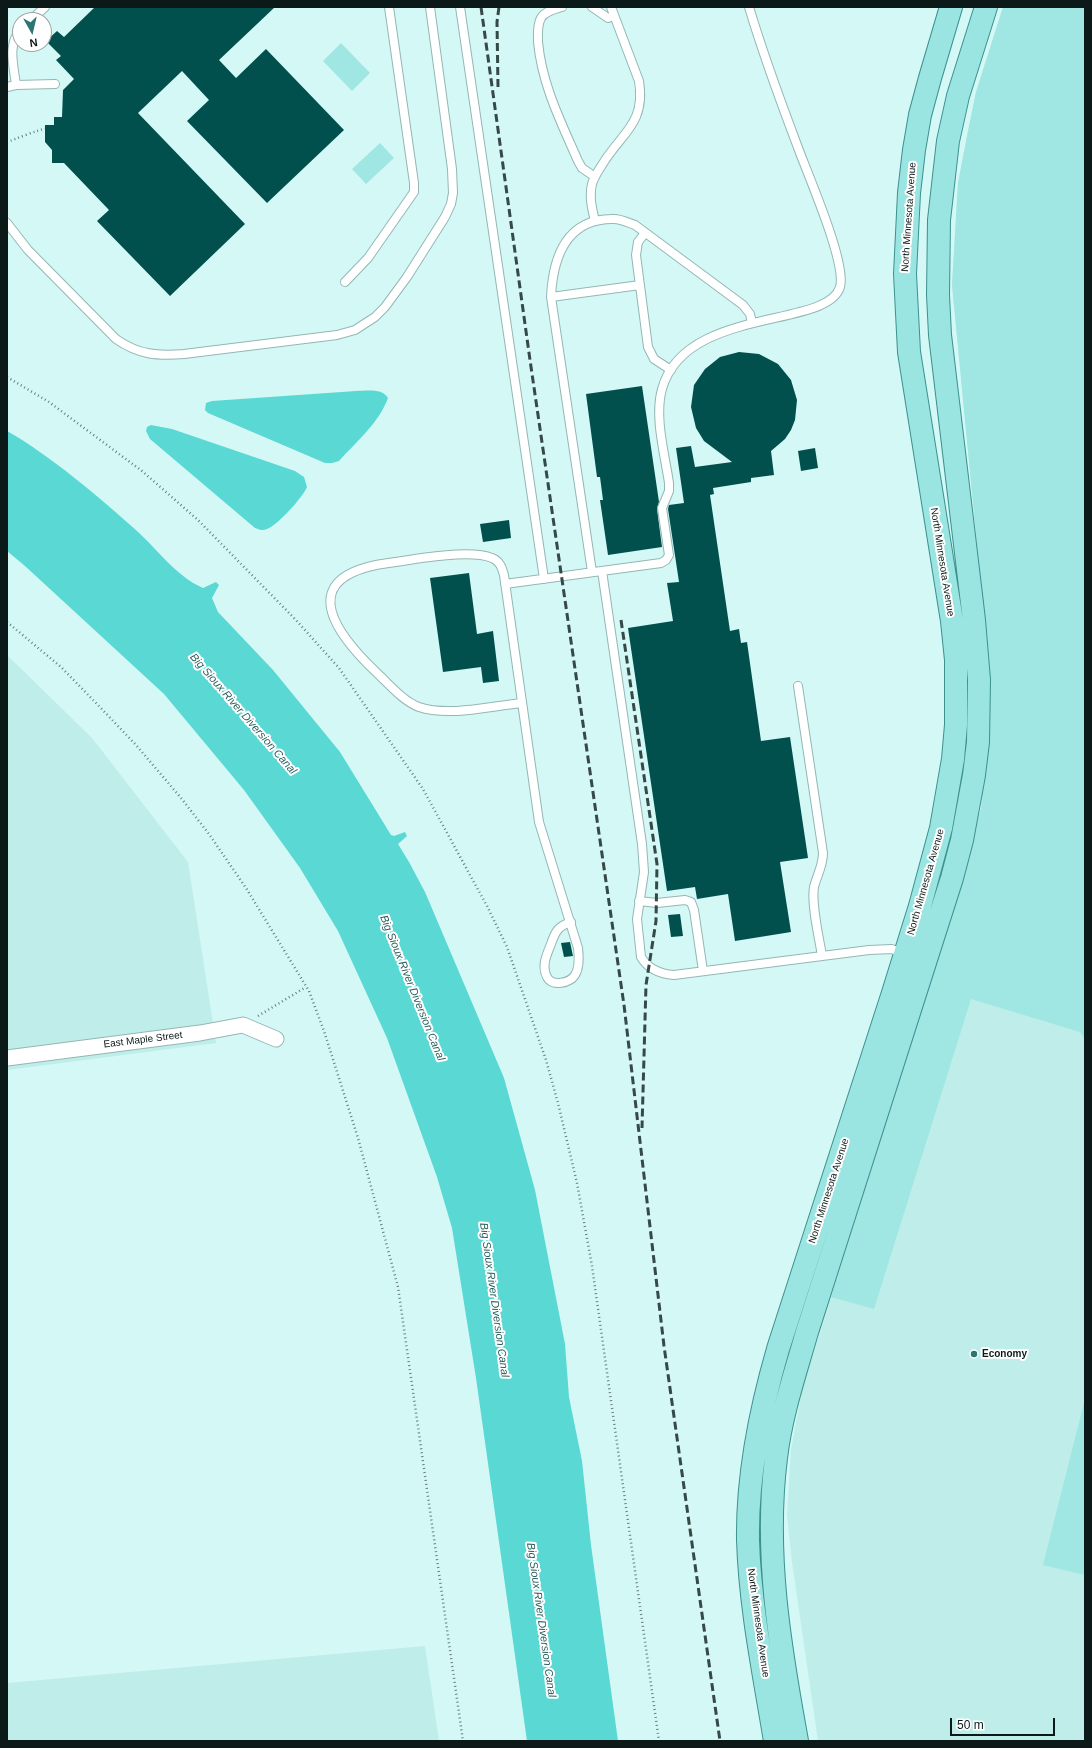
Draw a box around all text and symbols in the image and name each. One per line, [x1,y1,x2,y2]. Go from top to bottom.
north arrow [12,12,52,52]
text: N [29,36,38,49]
street label: North Minnesota Avenue [899,162,919,272]
street label: North Minnesota Avenue [927,507,957,617]
water label: Big Sioux River Diversion Canal [187,651,299,777]
street label: North Minnesota Avenue [905,828,947,936]
water label: Big Sioux River Diversion Canal [377,913,447,1063]
street label: East Maple Street [103,1029,183,1051]
street label: North Minnesota Avenue [806,1137,852,1245]
water label: Big Sioux River Diversion Canal [477,1222,511,1378]
place label: Economy [982,1348,1027,1360]
marker: Economy [969,1349,979,1359]
water label: Big Sioux River Diversion Canal [524,1542,558,1698]
street label: North Minnesota Avenue [744,1568,772,1678]
scale bar [952,1710,1057,1736]
text: 50 m [957,1718,984,1732]

